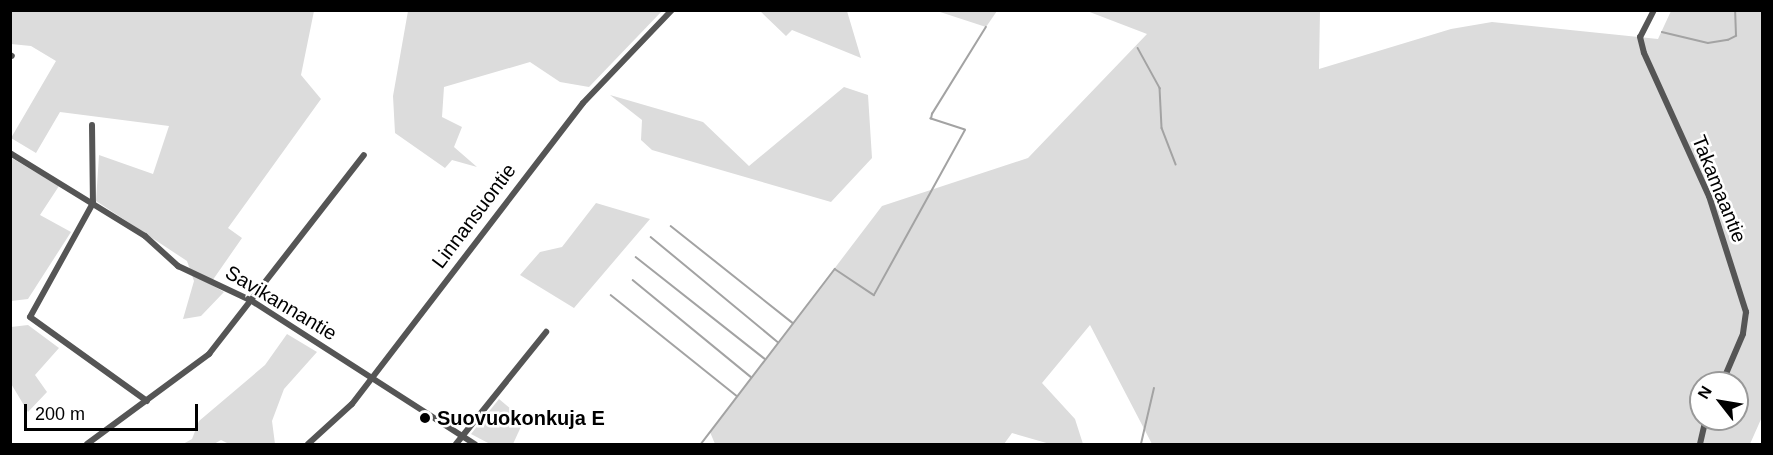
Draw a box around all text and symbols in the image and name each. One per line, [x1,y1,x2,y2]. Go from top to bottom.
street label: Takamaantie [1687,132,1751,246]
street label: Linnansuontie [427,159,521,273]
street label: Savikannantie [221,260,341,346]
north arrow [1689,371,1749,431]
text: N [1695,383,1715,402]
scale bar [27,392,201,430]
text: 200 m [35,404,85,424]
place label: Suovuokonkuja E [437,406,605,430]
marker: Suovuokonkuja E [418,411,432,425]

